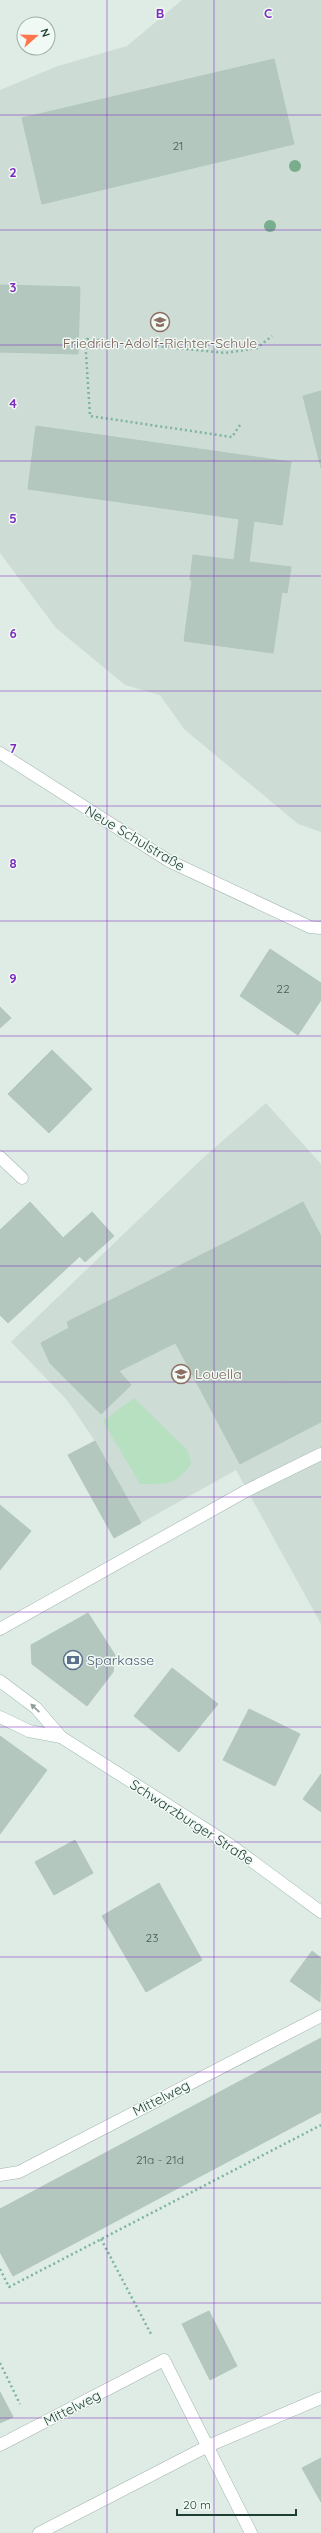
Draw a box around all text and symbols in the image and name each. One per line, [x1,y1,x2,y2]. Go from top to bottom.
text: B [156,5,164,21]
text: C [264,5,272,21]
north arrow [16,16,56,56]
text: N [37,26,53,39]
house number: 21 [172,138,184,153]
text: 2 [9,164,17,180]
text: 3 [10,279,17,295]
school or university icon: Friedrich-Adolf-Richter-Schule [149,311,171,333]
place label: Friedrich-Adolf-Richter-Schule [63,334,257,352]
text: 4 [9,395,17,411]
text: 5 [9,510,17,526]
text: 6 [9,625,17,641]
text: 7 [9,740,17,756]
street label: Neue Schulstraße [82,801,188,875]
text: 8 [9,855,17,871]
text: 9 [9,970,17,986]
house number: 22 [276,981,290,996]
school or university icon: Louella [170,1363,192,1385]
place label: Louella [195,1365,242,1383]
bank icon: Sparkasse [62,1649,84,1671]
place label: Sparkasse [87,1651,154,1669]
one-way arrow [30,1703,40,1713]
street label: Schwarzburger Straße [127,1775,257,1869]
house number: 23 [146,1930,158,1945]
street label: Mittelweg [129,2076,193,2120]
house number: 21a - 21d [136,2152,184,2167]
street label: Mittelweg [40,2386,104,2430]
scale bar [177,2491,296,2517]
text: 20 m [183,2497,211,2512]

